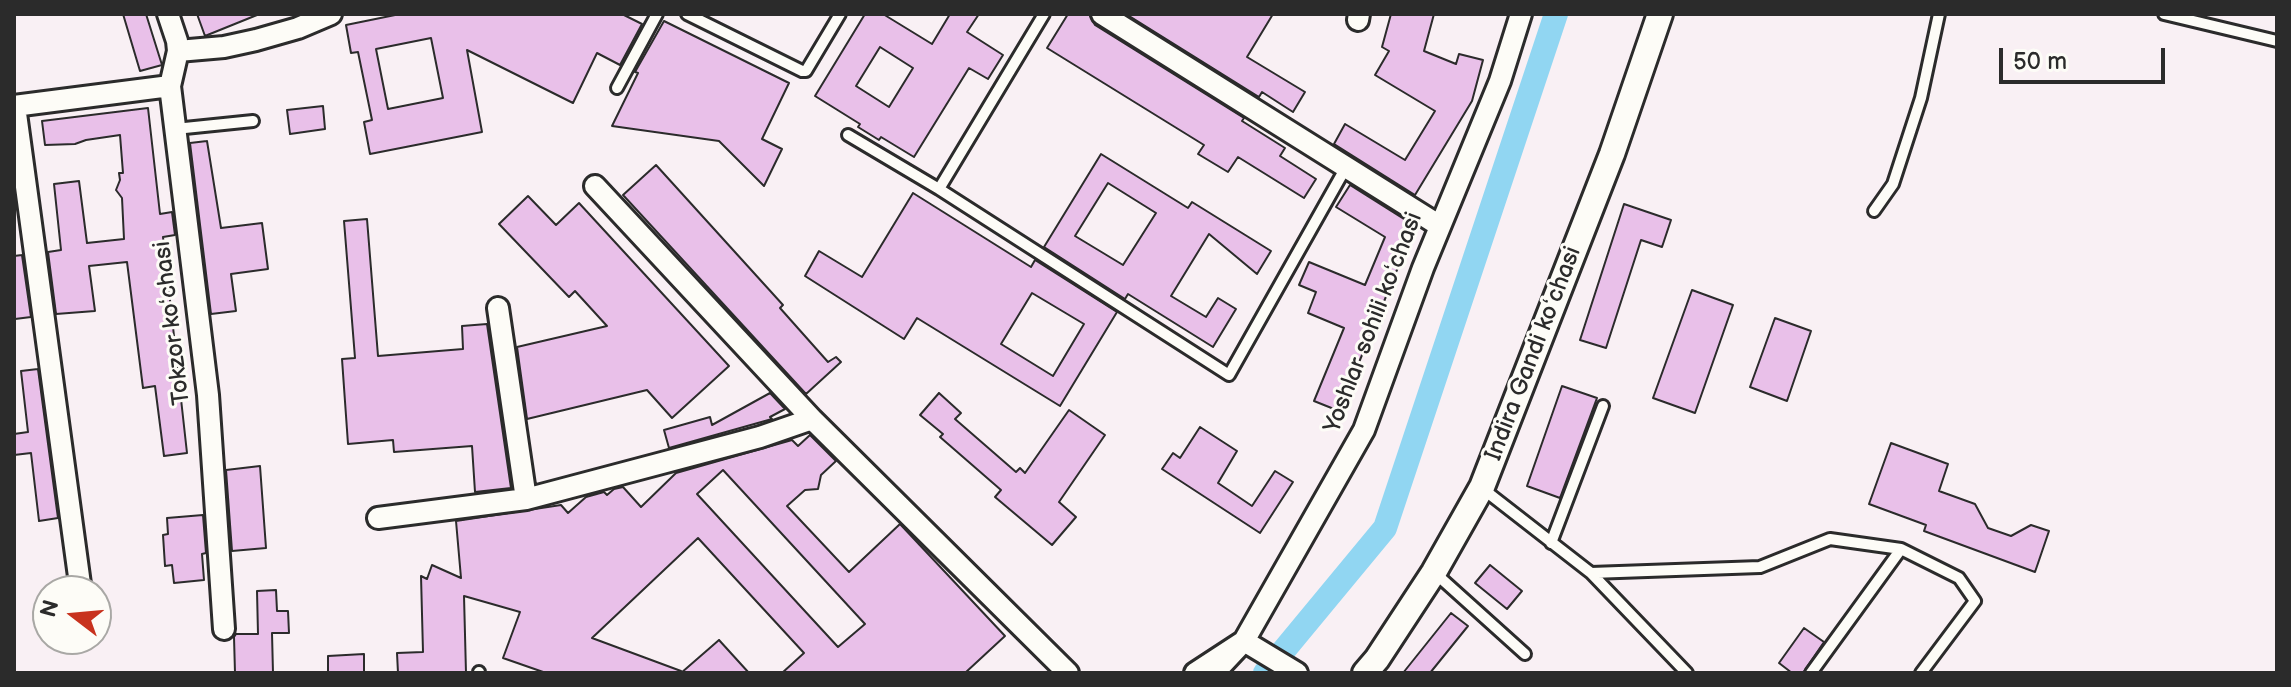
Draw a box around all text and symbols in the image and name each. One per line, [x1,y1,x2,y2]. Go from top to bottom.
scale bar [2003,32,2169,82]
text: 50 m [2013,47,2067,76]
street label: Yoshlar sohili koʻchasi [1319,209,1429,437]
street label: Tokzor koʻchasi [149,240,197,406]
street label: Indira Gandi koʻchasi [1480,243,1588,465]
north arrow [32,575,112,655]
text: N [35,597,66,620]

